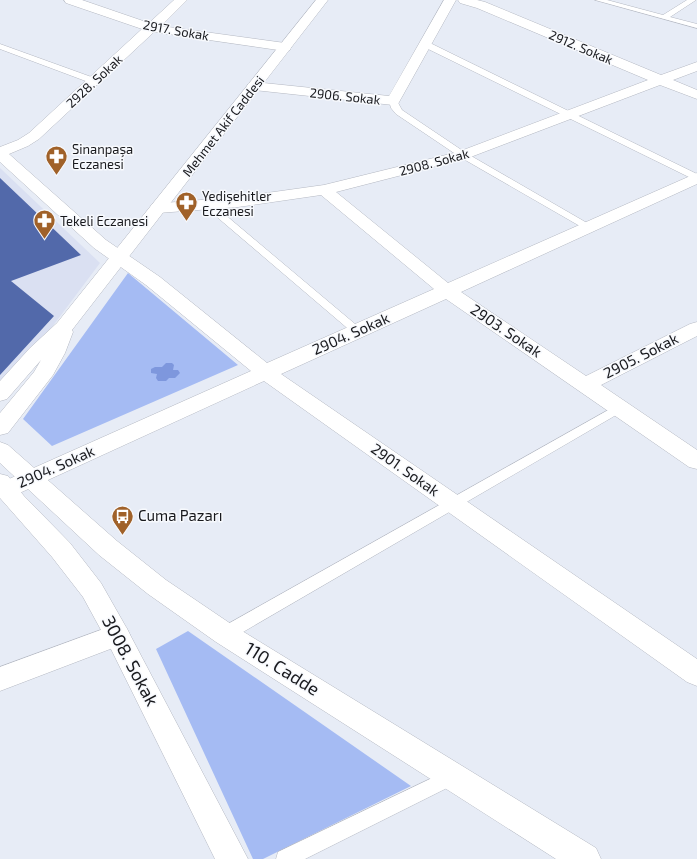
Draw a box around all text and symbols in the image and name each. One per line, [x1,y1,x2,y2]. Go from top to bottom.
street label: 2917. Sokak [142,16,211,44]
street label: 2912. Sokak [547,26,616,68]
street label: 2928. Sokak [63,51,126,111]
street label: Mehmet Akif Caddesi [179,72,267,180]
street label: 2906. Sokak [309,84,381,108]
place label: Sinanpaşa Eczanesi [72,141,133,172]
pharmacy icon: Sinanpaşa Eczanesi [44,143,70,176]
street label: 2908. Sokak [397,145,471,179]
place label: Yedişehitler Eczanesi [202,188,272,219]
pharmacy icon: Yedişehitler Eczanesi [173,190,199,223]
pharmacy icon: Tekeli Eczanesi [32,208,58,241]
place label: Tekeli Eczanesi [60,213,148,229]
street label: 2903. Sokak [468,300,546,361]
street label: 2904. Sokak [309,308,392,358]
street label: 2905. Sokak [600,328,681,382]
street label: 2901. Sokak [368,439,443,499]
street label: 2904. Sokak [14,441,97,491]
bus stop icon: Cuma Pazarı [109,503,135,536]
place label: Cuma Pazarı [138,506,222,524]
street label: 3008. Sokak [98,612,164,710]
street label: 110. Cadde [241,637,324,700]

